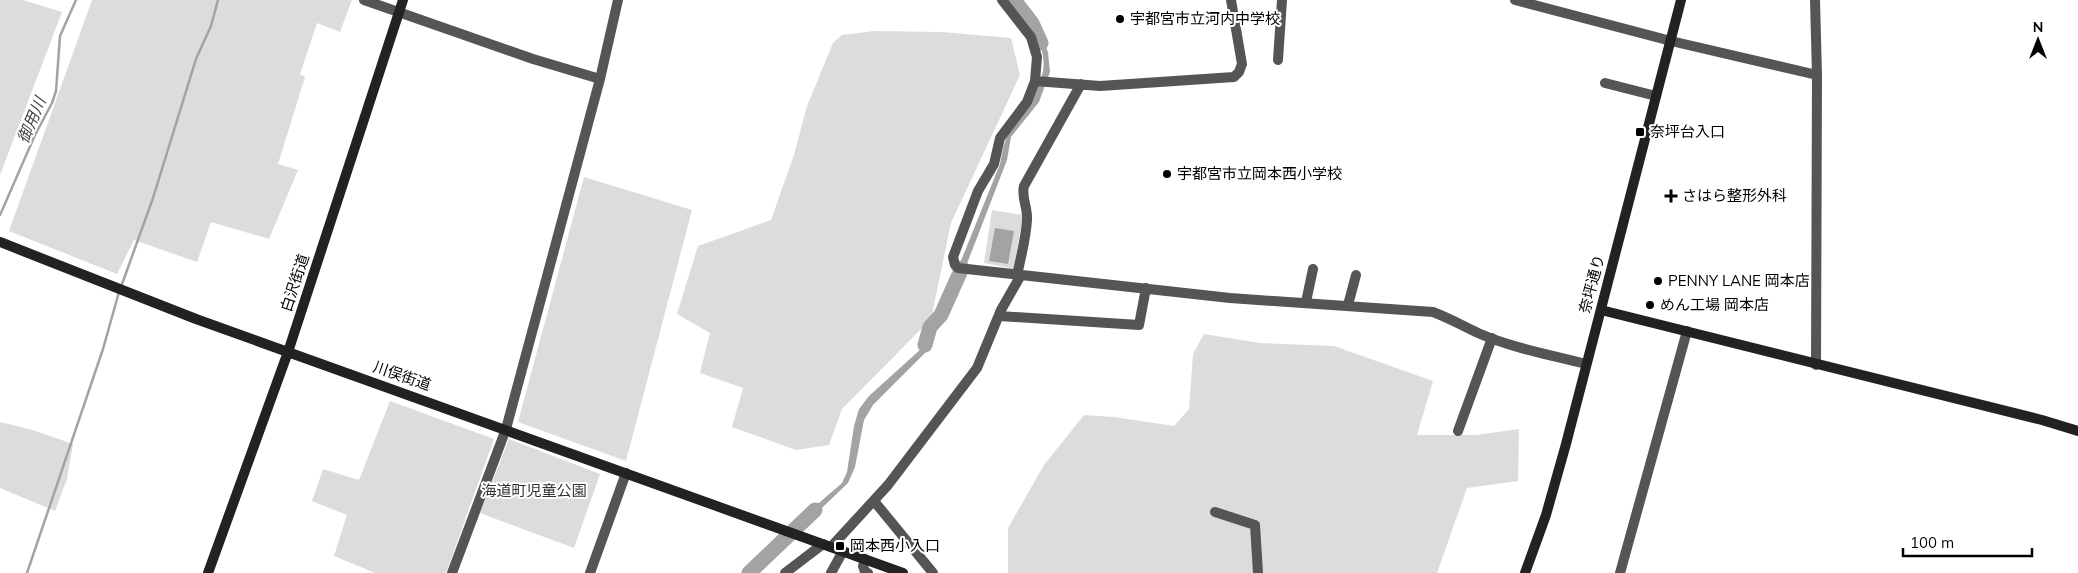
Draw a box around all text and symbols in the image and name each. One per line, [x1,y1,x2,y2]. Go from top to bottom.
place label: 宇都宮市立河内中学校 [1130,9,1280,28]
marker: 宇都宮市立河内中学校 [1114,13,1126,25]
north arrow [2013,15,2063,65]
text: N [2033,18,2043,36]
water label: 御用川 [12,92,50,146]
place label: 奈坪台入口 [1650,122,1725,141]
marker: 奈坪台入口 [1634,126,1646,138]
place label: 宇都宮市立岡本西小学校 [1177,164,1342,183]
marker: 宇都宮市立岡本西小学校 [1161,168,1173,180]
place label: さはら整形外科 [1682,186,1787,205]
marker: さはら整形外科 [1664,189,1678,203]
street label: 白沢街道 [276,251,313,314]
street label: 奈坪通り [1575,252,1608,315]
place label: PENNY LANE 岡本店 [1668,271,1810,290]
marker: PENNY LANE 岡本店 [1652,275,1664,287]
place label: めん工場 岡本店 [1660,295,1769,314]
marker: めん工場 岡本店 [1644,299,1656,311]
street label: 川俣街道 [371,357,434,394]
park label: 海道町児童公園 [481,481,587,500]
scale bar [1903,526,2032,558]
text: 100 m [1910,533,1954,552]
place label: 岡本西小入口 [850,536,940,555]
marker: 岡本西小入口 [834,540,846,552]

